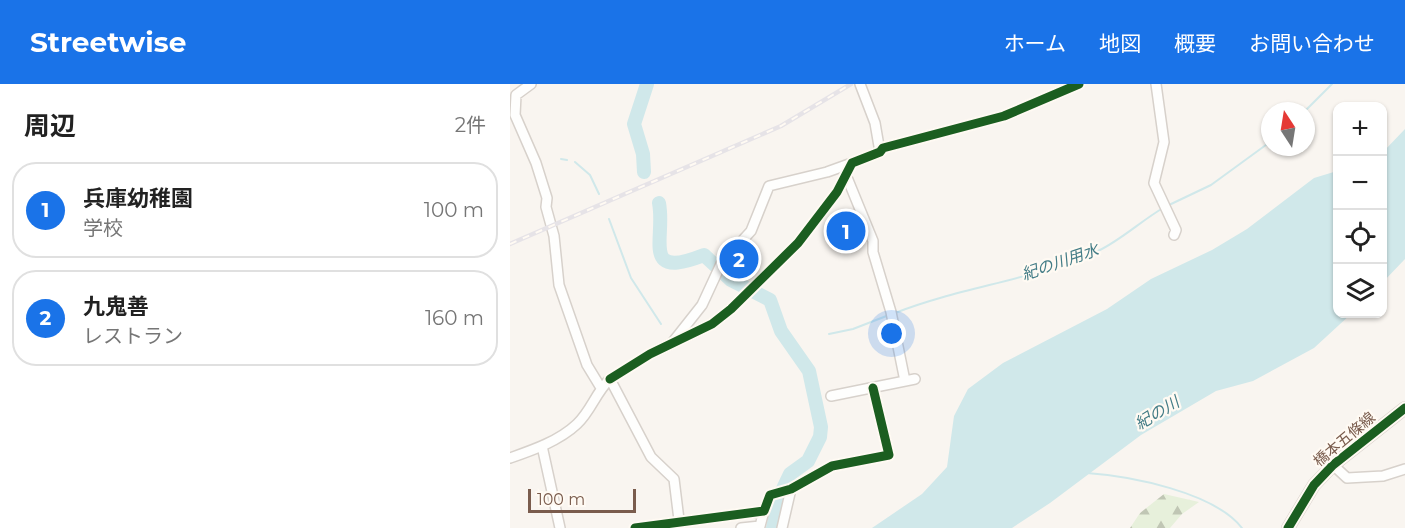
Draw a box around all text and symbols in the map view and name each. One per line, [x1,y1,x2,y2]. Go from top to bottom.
text: Streetwise [30,25,186,59]
text: ホーム [1004,31,1066,56]
text: 地図 [1099,31,1141,56]
text: 概要 [1174,31,1216,56]
text: お問い合わせ [1249,31,1375,56]
north arrow [1261,102,1315,156]
map controls [1333,102,1387,318]
button: + [1333,102,1387,156]
text: 周辺 [24,110,76,142]
text: 2件 [455,113,486,137]
button: − [1333,156,1387,210]
text: 兵庫幼稚園 [83,185,193,212]
text: 1 [42,198,49,222]
text: 100 m [424,198,484,222]
pin: 1 [826,208,866,254]
button: locate [1333,210,1387,264]
text: 学校 [83,216,123,240]
pin: 2 [720,236,758,282]
water label: 紀の川用水 [1019,239,1103,284]
button: layers [1333,264,1387,318]
text: 九鬼善 [83,293,149,320]
text: 2 [40,306,51,330]
text: 160 m [425,306,484,330]
your location [877,319,906,348]
text: レストラン [83,324,183,348]
water label: 紀の川 [1132,391,1184,434]
street label: 橋本五條線 [1309,408,1379,470]
scale bar [528,486,636,514]
text: 100 m [537,490,585,509]

